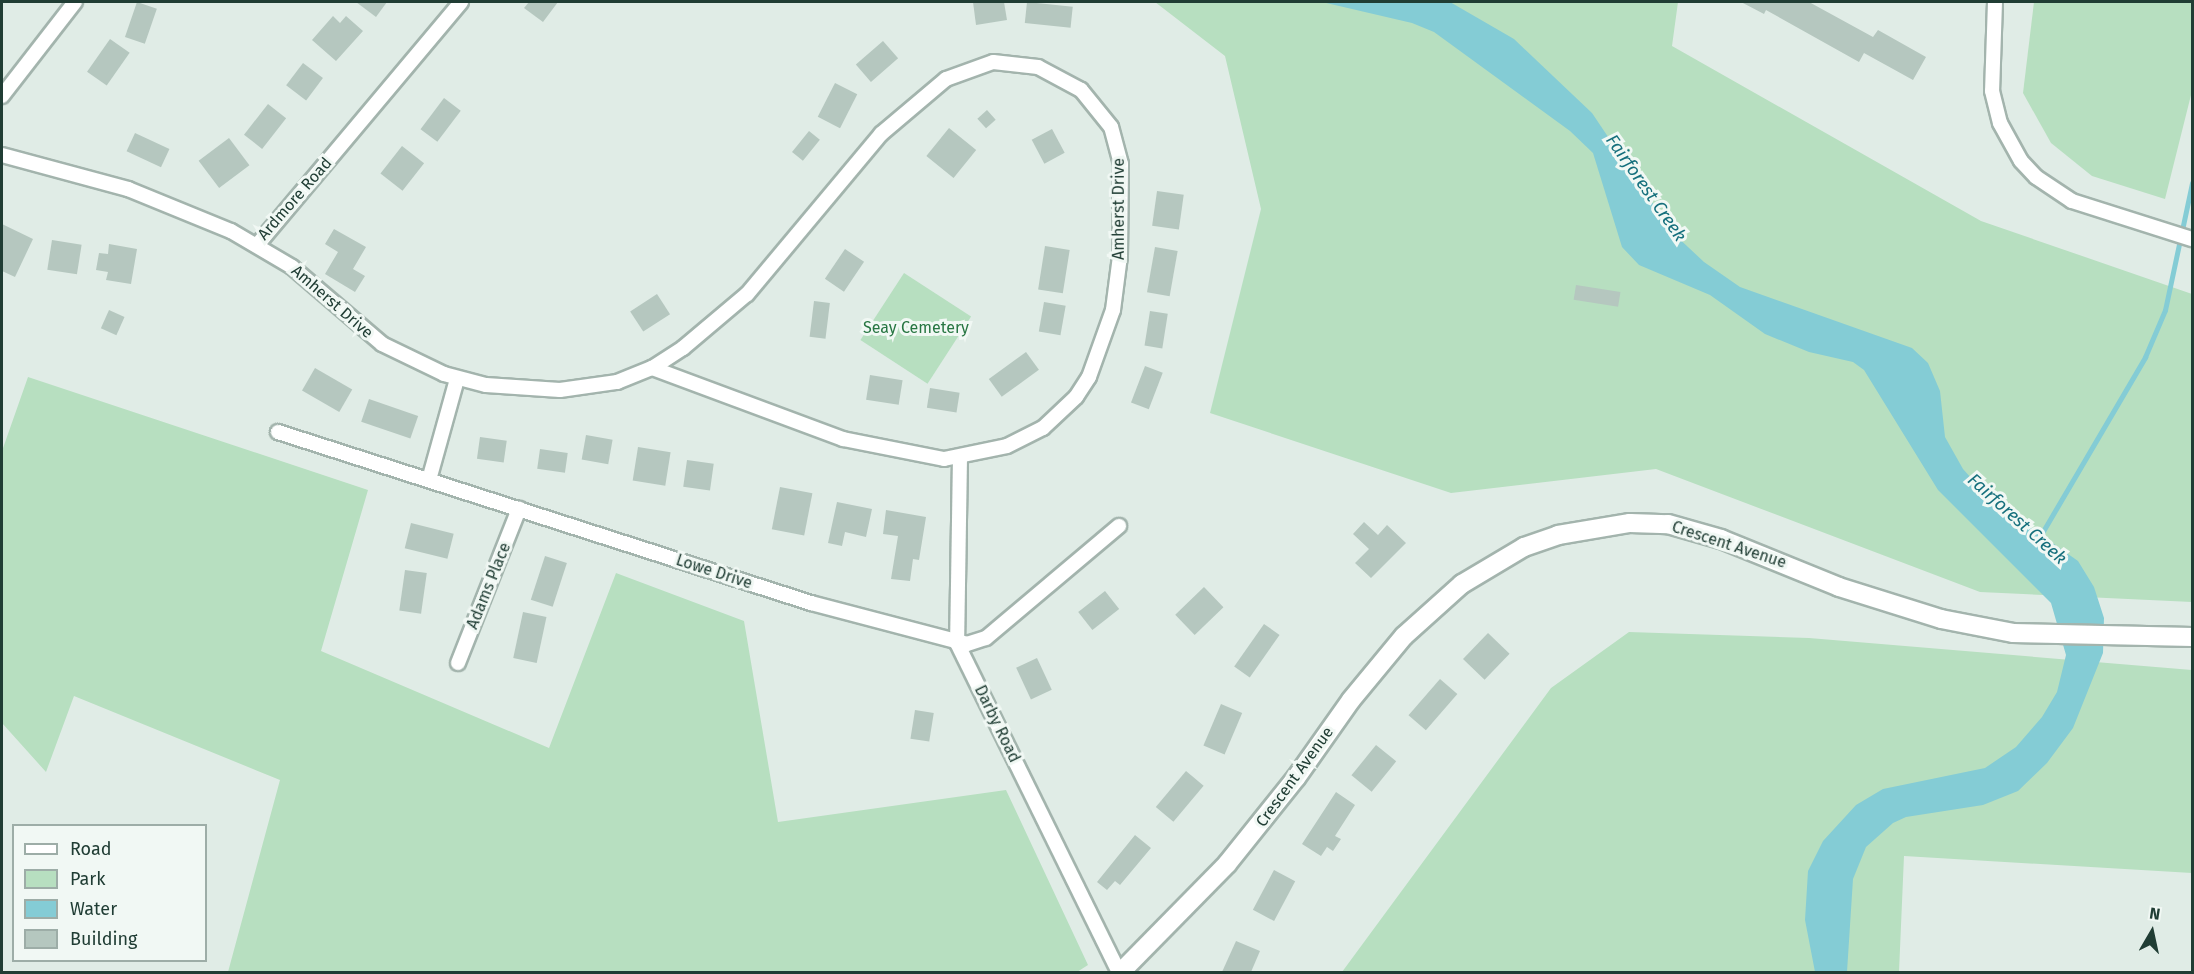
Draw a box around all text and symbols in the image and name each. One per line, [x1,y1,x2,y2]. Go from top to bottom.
water label: Fairforest Creek [1601,130,1691,246]
street label: Ardmore Road [254,154,336,244]
street label: Amherst Drive [1109,158,1129,260]
street label: Amherst Drive [287,261,377,343]
park label: Seay Cemetery [863,318,969,338]
water label: Fairforest Creek [1963,469,2071,569]
street label: Crescent Avenue [1669,517,1789,573]
street label: Adams Place [463,540,515,632]
street label: Lowe Drive [674,551,754,593]
street label: Darby Road [970,682,1024,766]
street label: Crescent Avenue [1252,723,1338,831]
legend [12,824,207,962]
text: Road [70,838,112,860]
text: Park [70,868,105,890]
text: Water [70,898,117,920]
north arrow [2122,902,2182,962]
text: N [2148,904,2162,924]
text: Building [70,928,137,950]

